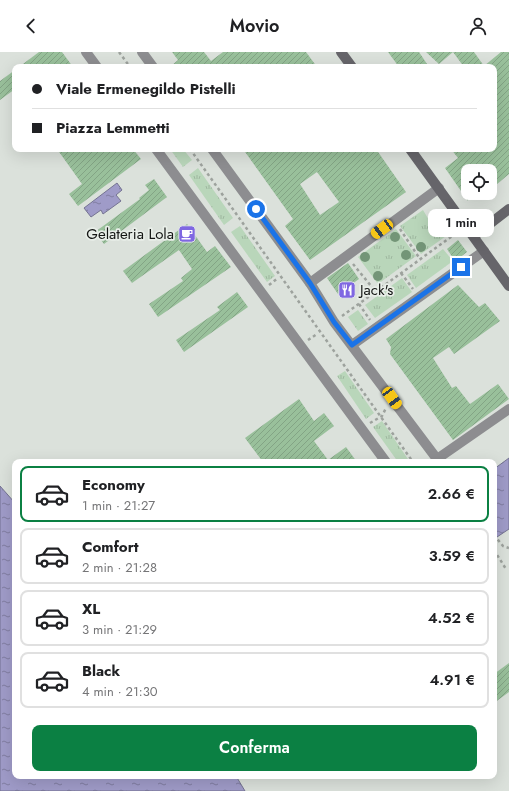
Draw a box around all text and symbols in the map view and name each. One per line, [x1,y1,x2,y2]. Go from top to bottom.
text: Movio [230,13,279,39]
icon: back [20,15,42,37]
icon: person [467,15,489,37]
text: Viale Ermenegildo Pistelli [56,78,236,100]
text: Piazza Lemmetti [56,117,170,139]
map controls [461,164,497,200]
button: locate [461,164,497,200]
route start [247,200,265,218]
callout: 1 min [428,209,494,237]
text: 1 min [445,213,477,232]
car [369,217,395,241]
place label: Gelateria Lola [86,223,174,245]
cafe icon: Gelateria Lola [177,224,197,244]
route end [452,258,470,276]
place label: Jack's [358,279,393,301]
restaurant icon: Jack's [337,280,357,300]
car [380,385,404,411]
text: Economy [82,474,145,496]
icon: car [34,476,70,512]
text: 2.66 € [428,483,475,505]
text: 1 min · 21:27 [82,496,155,515]
text: Comfort [82,536,139,558]
icon: car [34,538,70,574]
text: 3.59 € [429,545,475,567]
text: 2 min · 21:28 [82,558,157,577]
text: XL [82,598,100,620]
icon: car [34,600,70,636]
text: 4.52 € [428,607,475,629]
text: 3 min · 21:29 [82,620,157,639]
text: Black [82,660,120,682]
icon: car [34,662,70,698]
text: 4.91 € [429,669,475,691]
text: 4 min · 21:30 [82,682,158,701]
button: Conferma [32,725,477,771]

